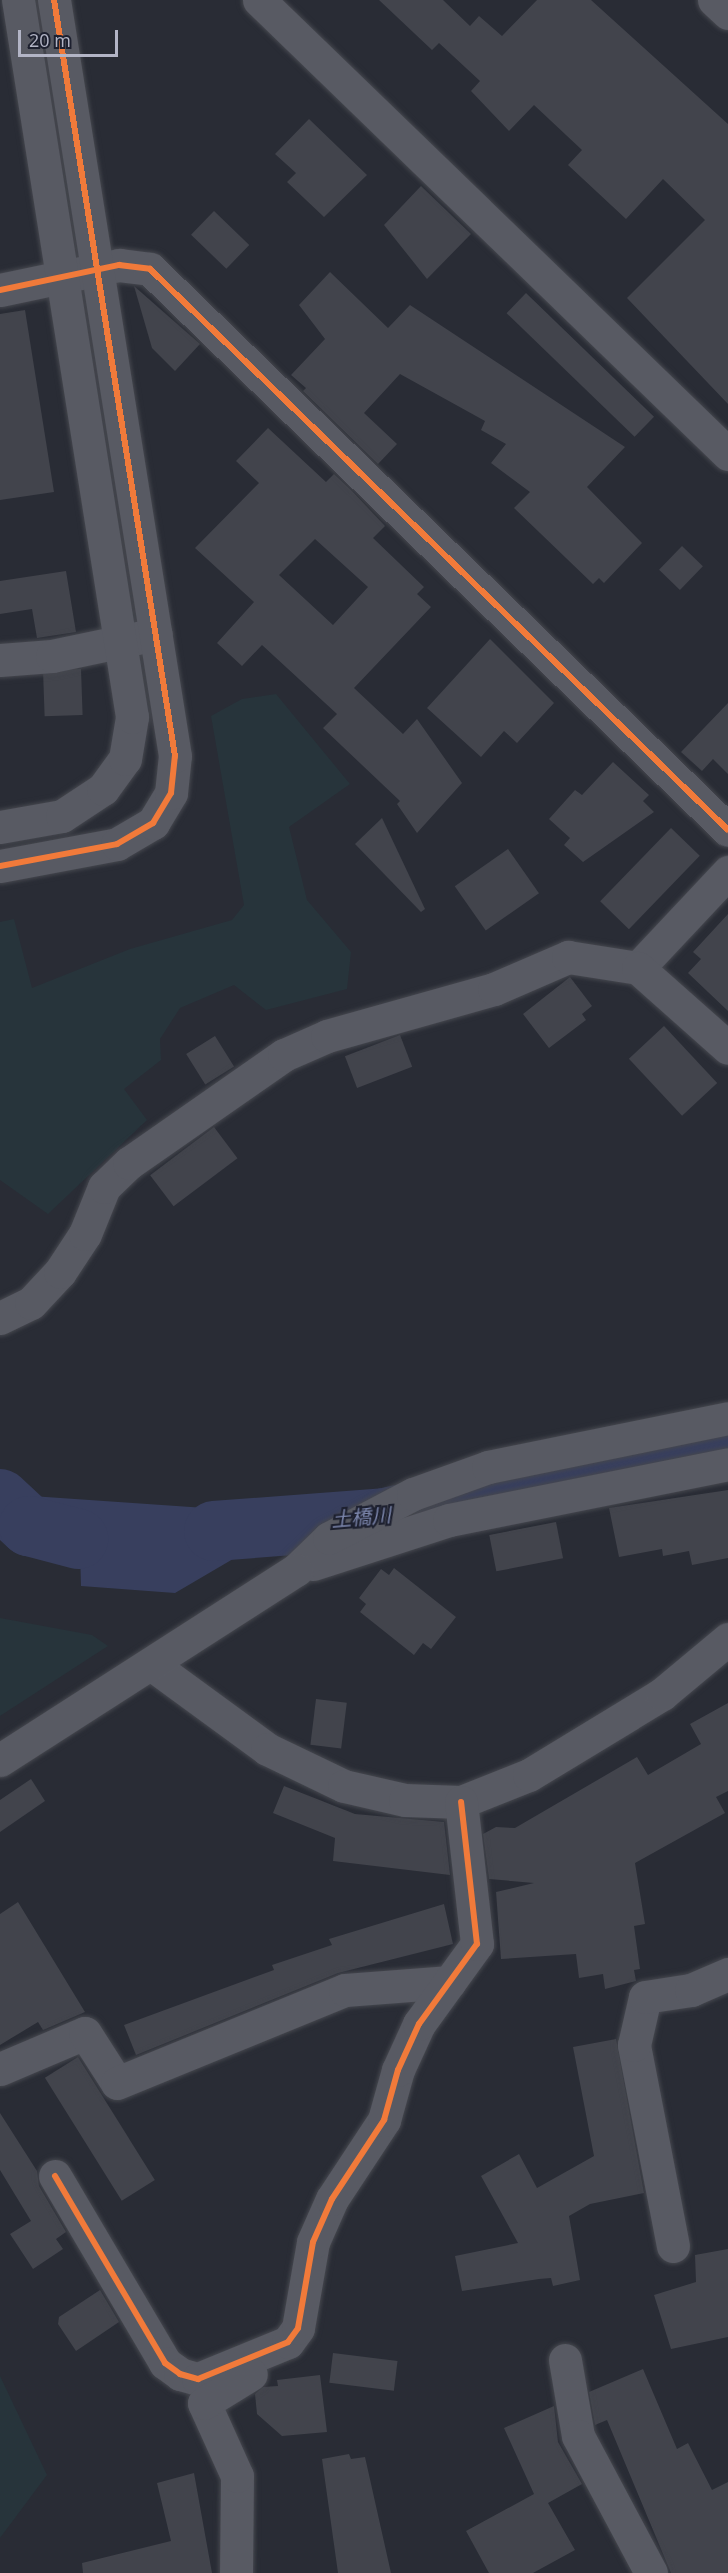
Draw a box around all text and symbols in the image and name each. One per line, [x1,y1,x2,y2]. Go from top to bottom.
scale bar [21,18,122,56]
text: 20 m [29,28,71,52]
water label: 土橋川 [330,1502,392,1532]

